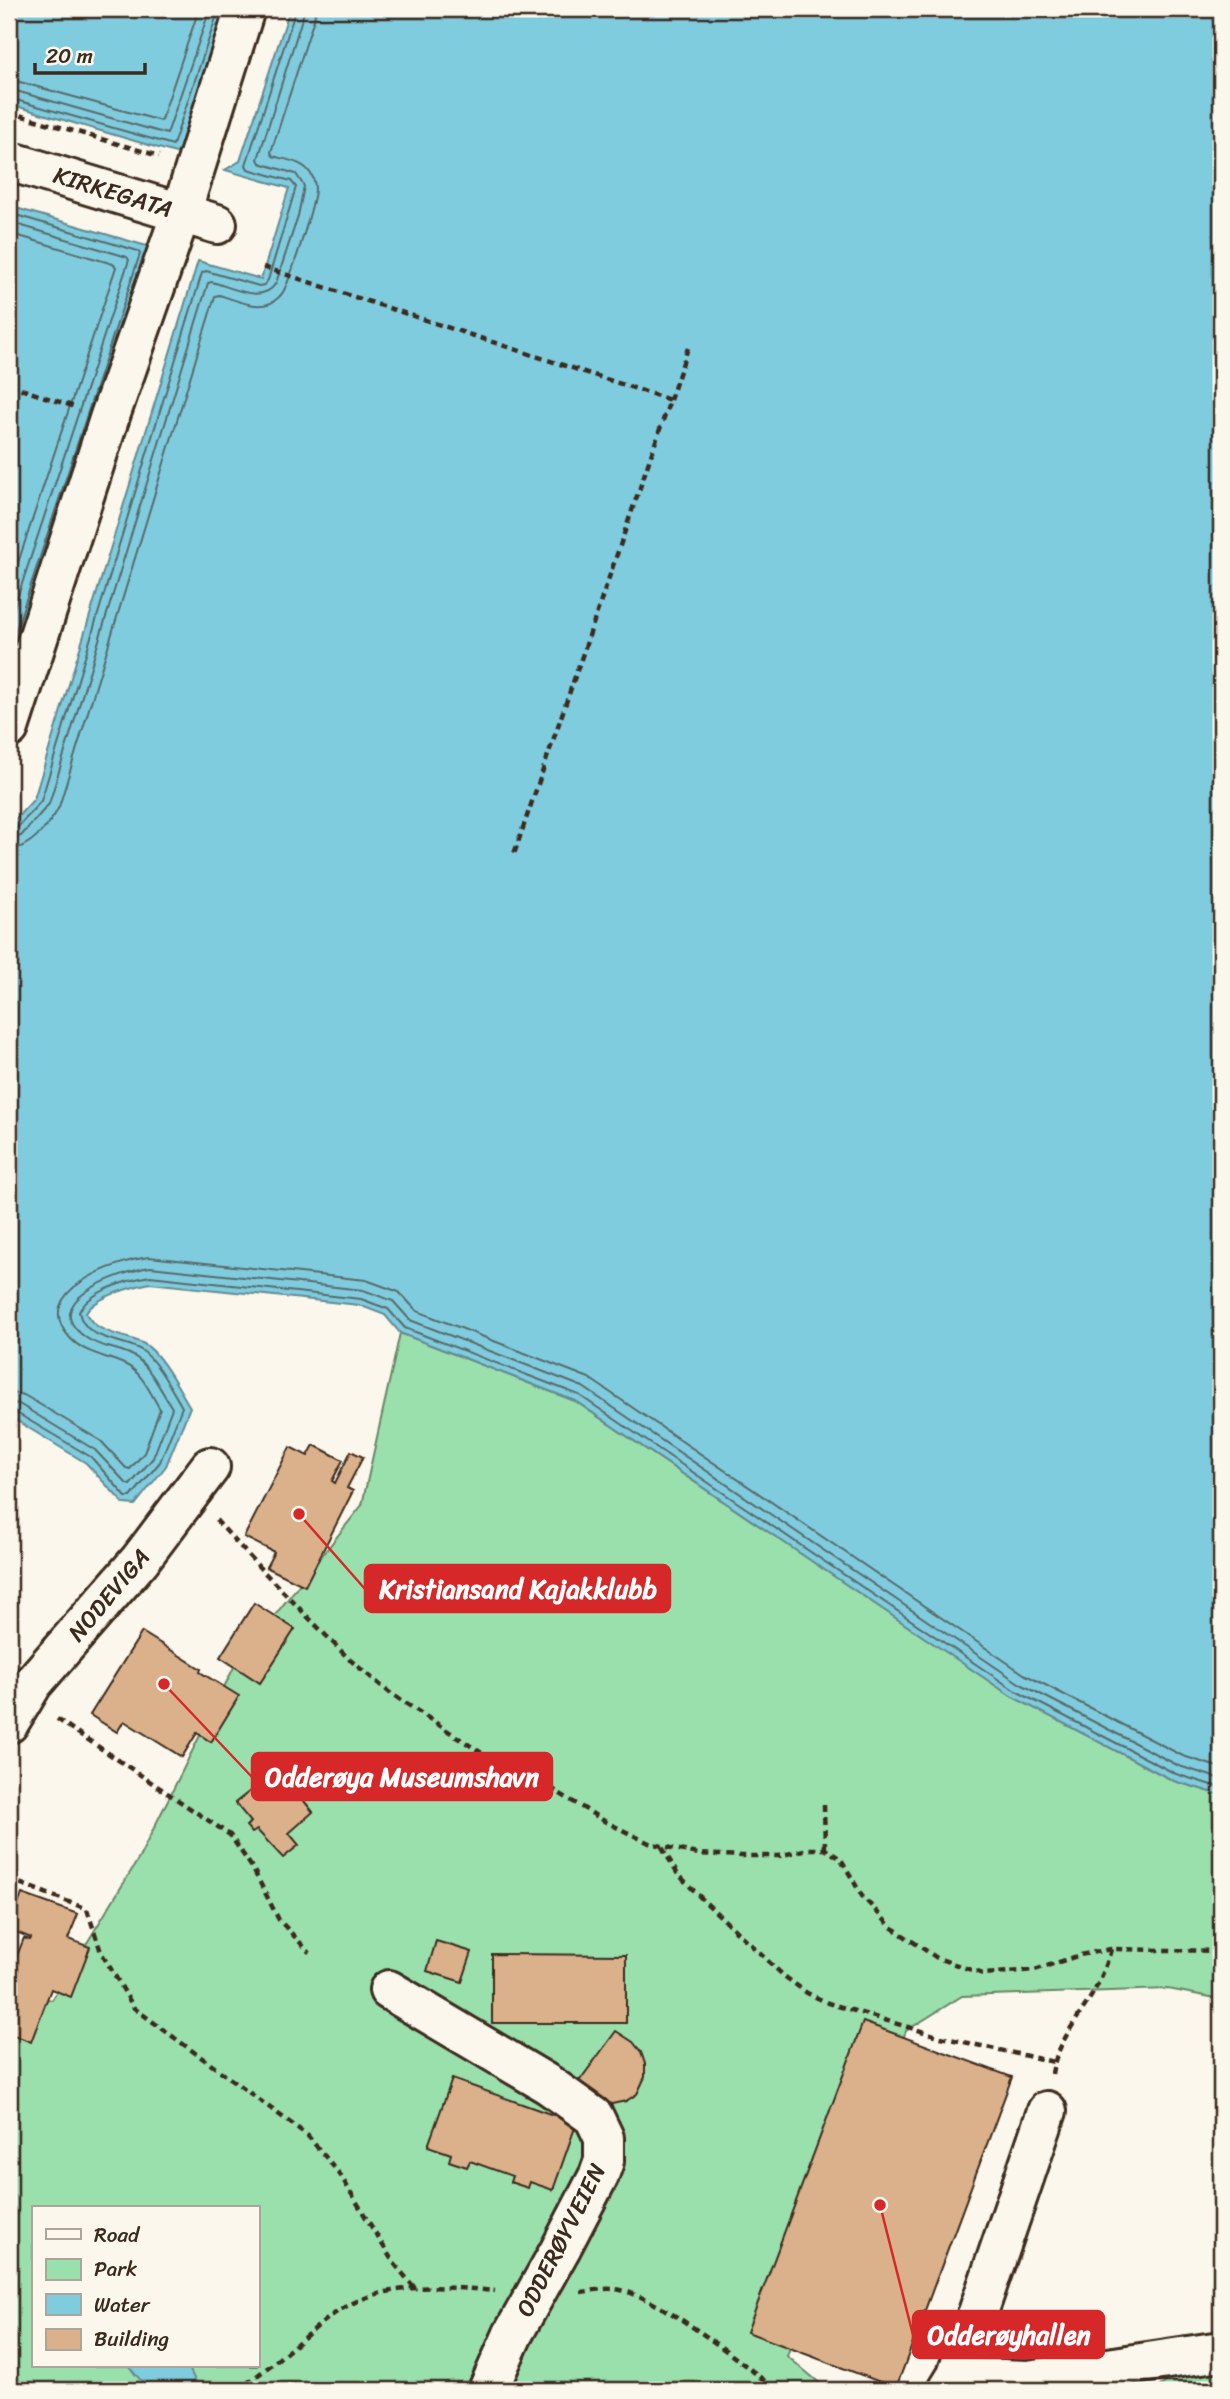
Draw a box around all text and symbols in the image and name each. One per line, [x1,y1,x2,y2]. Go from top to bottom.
scale bar [35,32,145,76]
text: 20 m [46,37,93,75]
street label: KIRKEGATA [48,154,178,230]
street label: NODEVIGA [57,1539,161,1651]
callout: Kristiansand Kajakklubb [365,1565,670,1612]
text: Kristiansand Kajakklubb [378,1566,657,1612]
callout: Odderøya Museumshavn [252,1753,552,1800]
text: Odderøya Museumshavn [265,1754,539,1800]
street label: ODDERØYVEIEN [504,2156,618,2324]
legend [32,2206,259,2368]
text: Road [94,2216,141,2254]
text: Park [94,2250,137,2288]
text: Water [94,2286,151,2324]
callout: Odderøyhallen [913,2311,1104,2358]
text: Odderøyhallen [927,2312,1091,2358]
text: Building [94,2320,170,2358]

